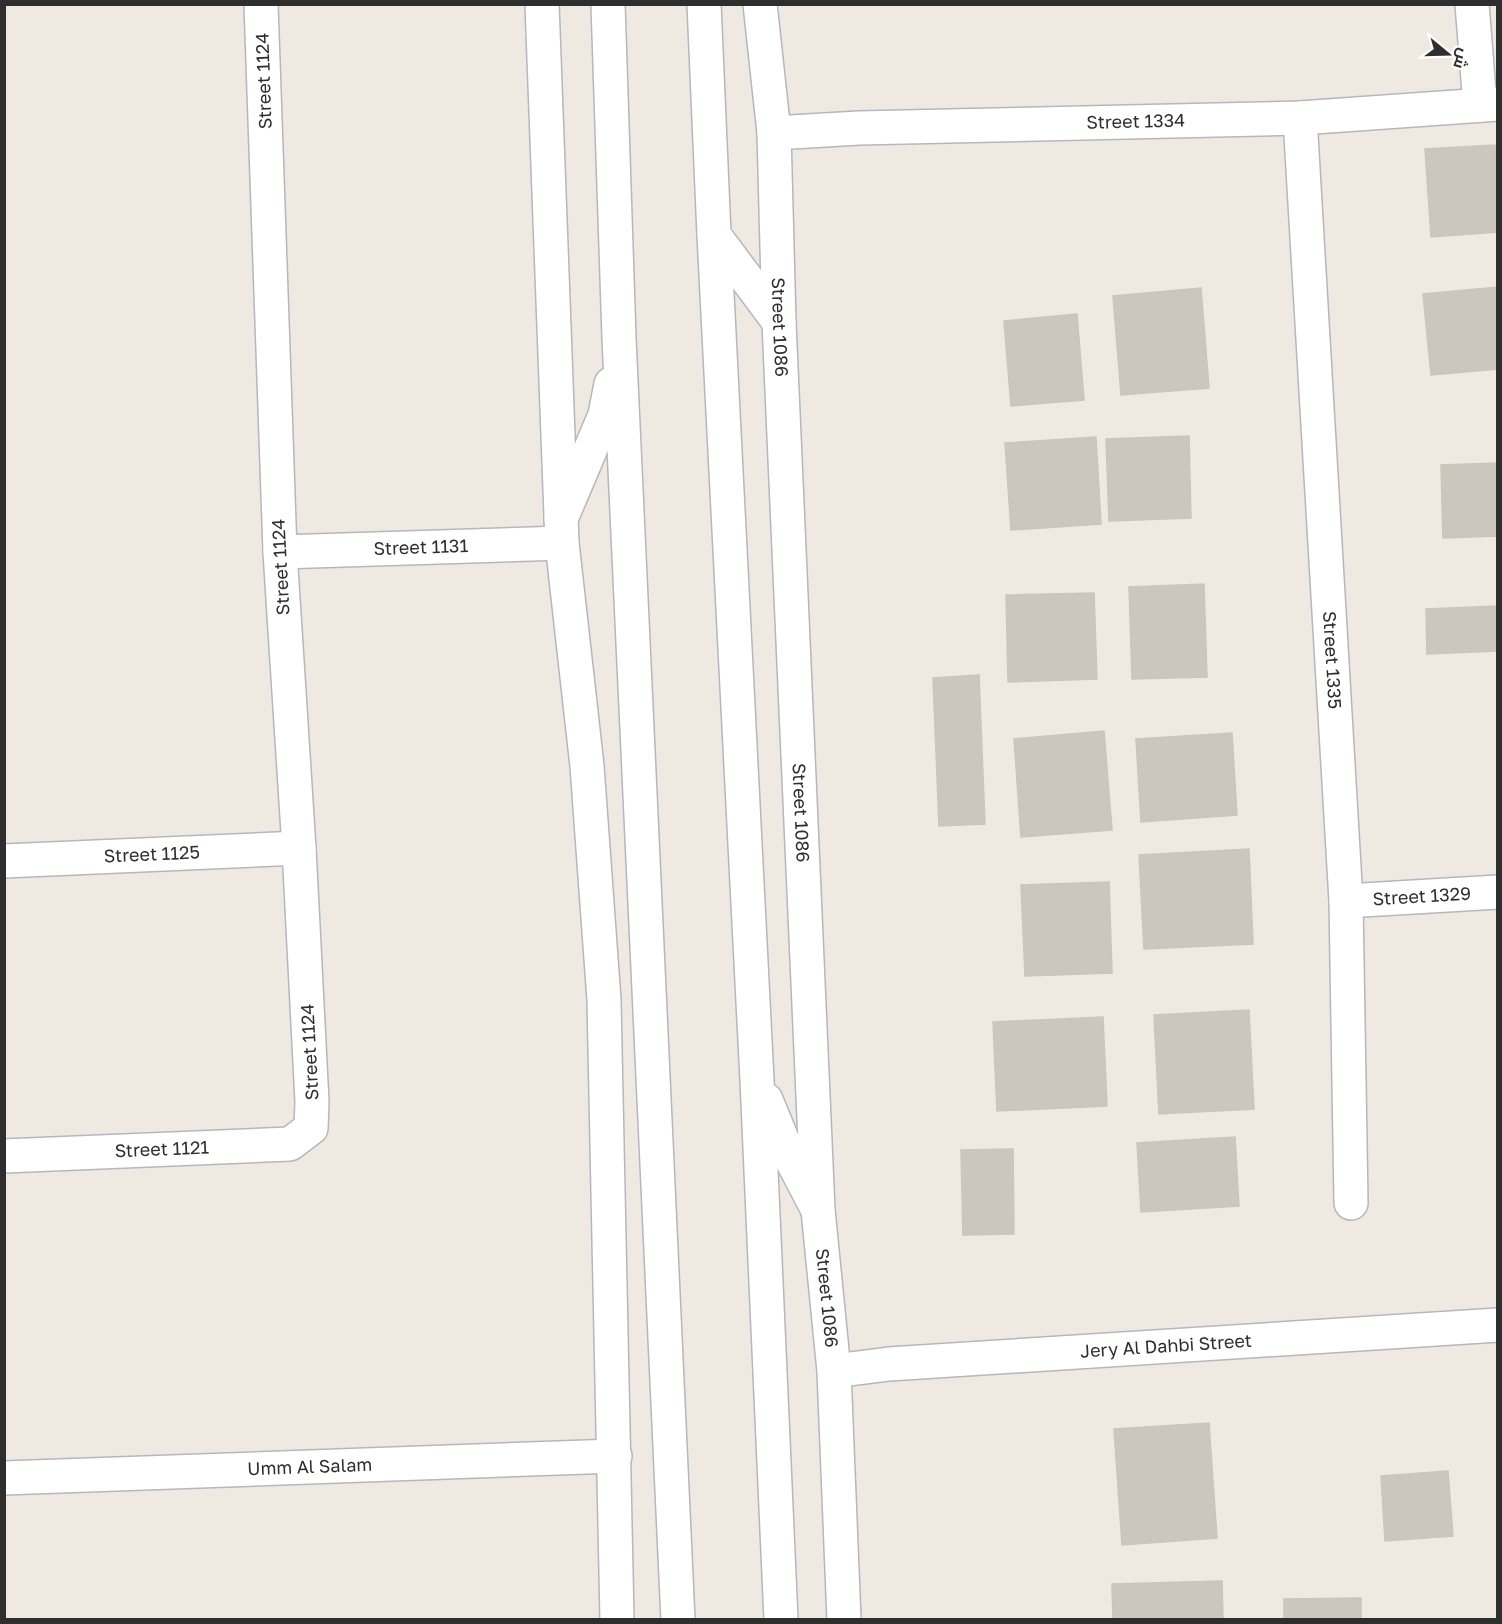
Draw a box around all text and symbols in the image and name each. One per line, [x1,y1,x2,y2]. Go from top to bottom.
north arrow [1418,24,1478,84]
street label: Street 1124 [250,32,276,130]
text: ش [1449,46,1475,72]
street label: Street 1334 [1086,109,1185,133]
street label: Street 1086 [768,277,793,377]
street label: Street 1124 [266,518,294,616]
street label: Street 1131 [373,534,469,559]
street label: Street 1335 [1319,610,1347,710]
street label: Street 1086 [788,762,815,863]
street label: Street 1125 [103,840,200,867]
street label: Street 1329 [1372,882,1472,909]
street label: Street 1124 [295,1003,323,1101]
street label: Street 1121 [114,1135,210,1161]
street label: Street 1086 [812,1247,844,1348]
street label: Jery Al Dahbi Street [1079,1329,1253,1362]
street label: Umm Al Salam [247,1453,373,1479]

